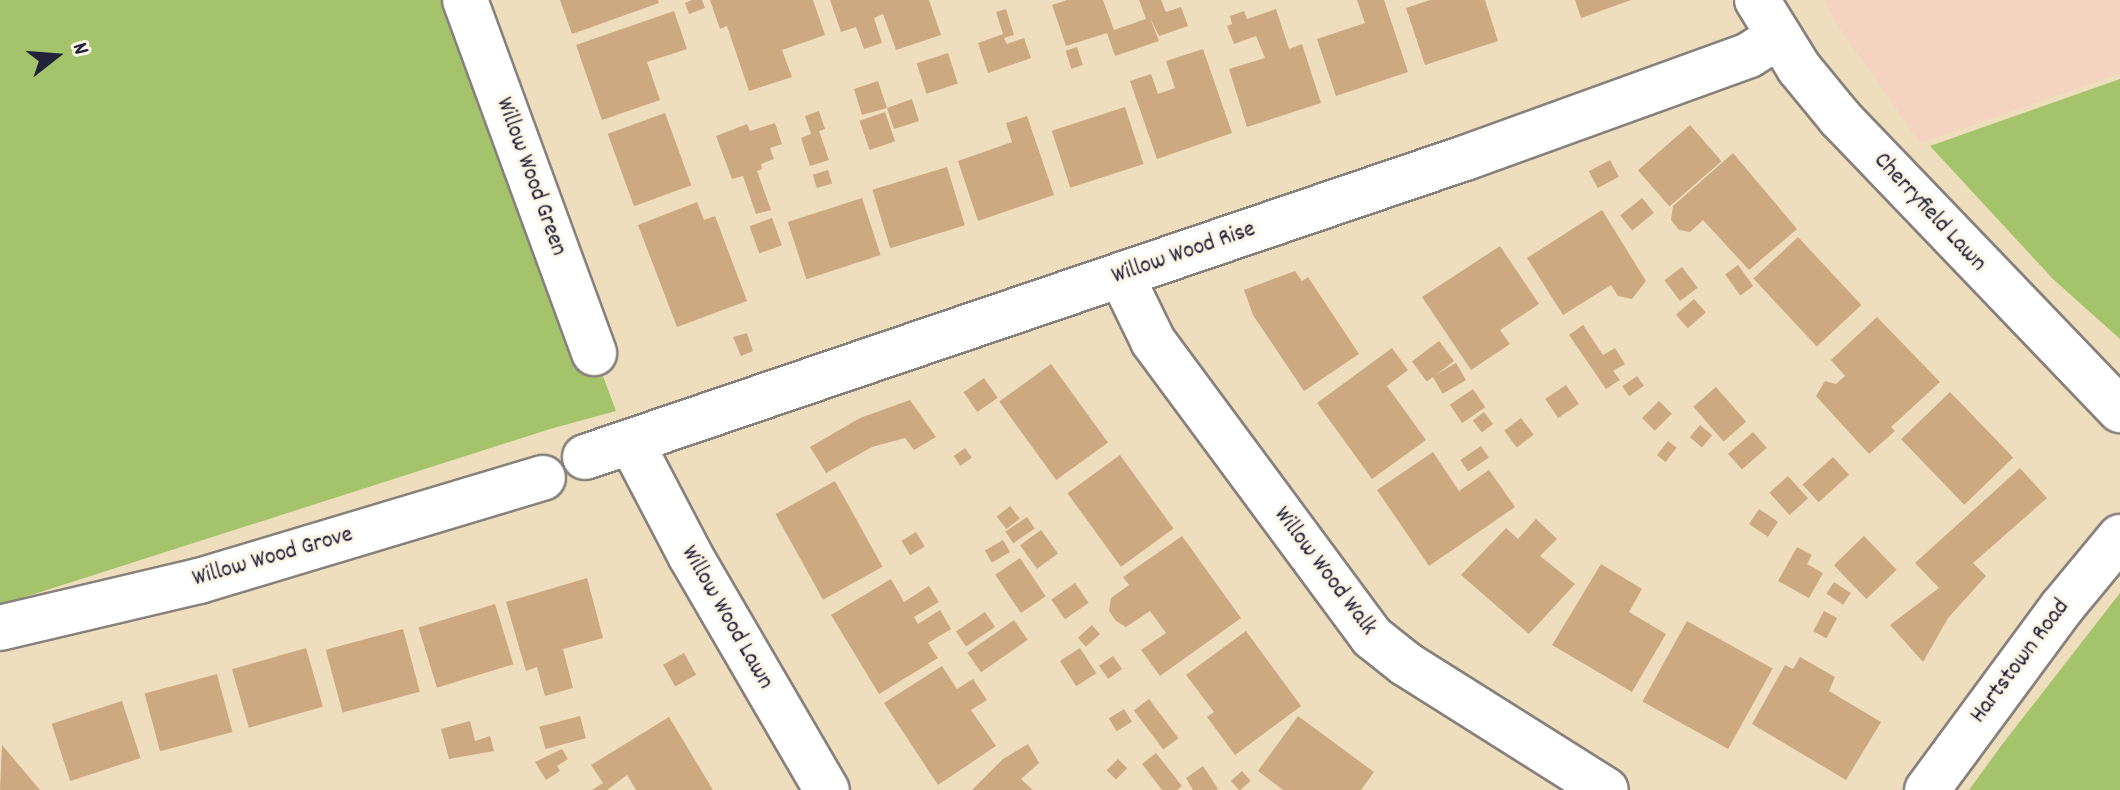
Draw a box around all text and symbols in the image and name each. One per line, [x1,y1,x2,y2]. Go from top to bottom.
north arrow [16,16,96,96]
text: N [63,39,96,59]
street label: Willow Wood Green [488,94,572,260]
street label: Cherryfield Lawn [1866,147,1992,279]
street label: Willow Wood Rise [1108,216,1260,292]
street label: Willow Wood Walk [1266,502,1382,642]
street label: Willow Wood Grove [190,521,356,595]
street label: Willow Wood Lawn [673,541,779,695]
street label: Hartstown Road [1965,594,2077,730]

